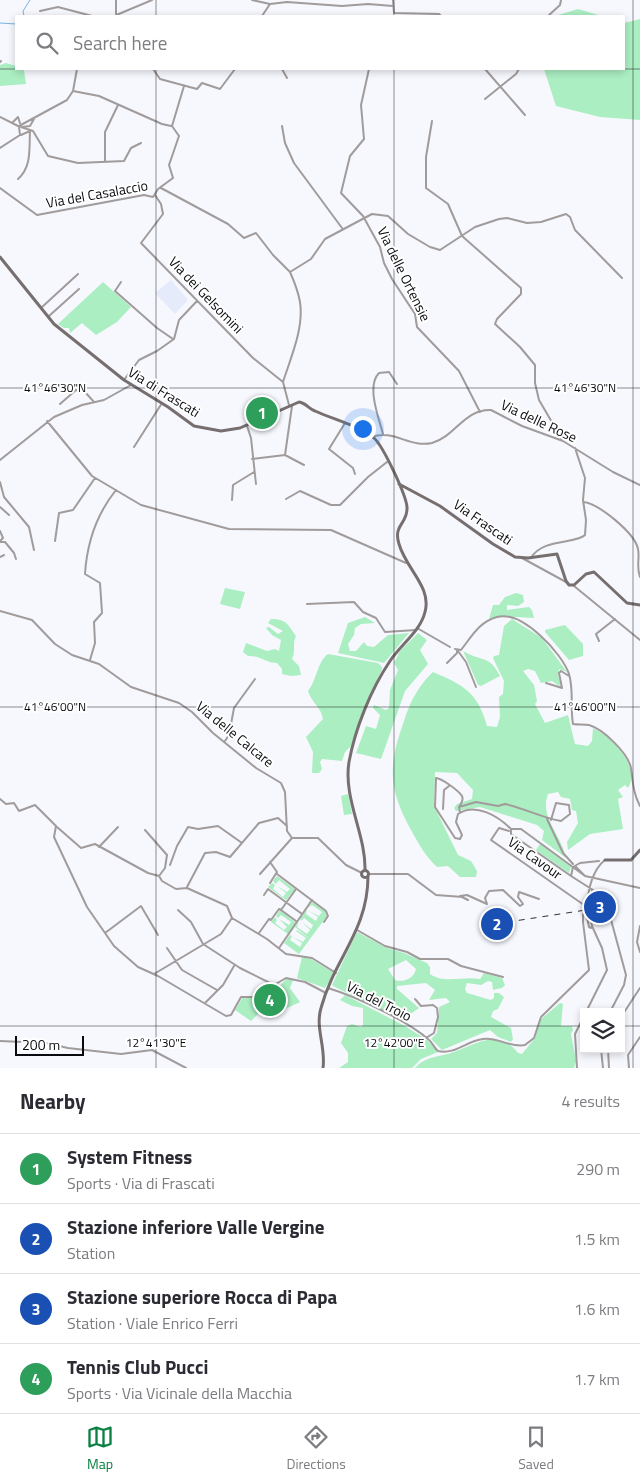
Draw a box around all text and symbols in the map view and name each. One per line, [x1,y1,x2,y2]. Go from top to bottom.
search box [15,15,625,70]
text: Search here [73,28,167,57]
icon: search [33,29,61,57]
street label: Via del Casalaccio [44,174,150,213]
street label: Via delle Ortensie [373,223,436,325]
street label: Via dei Gelsomini [164,251,249,338]
street label: Via di Frascati [124,361,204,422]
text: 41°46'30"N [24,378,86,397]
text: 41°46'30"N [554,378,616,397]
pin: 1 [246,394,278,432]
street label: Via delle Rose [498,394,581,447]
your location [350,416,376,442]
street label: Via Frascati [449,494,517,550]
street label: Via delle Calcare [192,696,279,772]
text: 41°46'00"N [24,697,86,716]
text: 41°46'00"N [554,697,616,716]
street label: Via Cavour [504,831,567,884]
pin: 3 [584,888,616,926]
pin: 2 [481,905,513,943]
street label: Via del Troio [343,975,416,1026]
pin: 4 [254,981,286,1019]
map controls [580,1008,625,1053]
button: layers [580,1008,625,1053]
scale bar [15,1033,84,1056]
text: 12°41'30"E [126,1033,187,1052]
text: 12°42'00"E [364,1033,425,1052]
text: 200 m [22,1034,60,1055]
text: Nearby [20,1085,85,1117]
text: 4 results [561,1089,620,1113]
text: System Fitness [67,1142,192,1171]
text: 1 [32,1157,40,1181]
text: 290 m [576,1157,620,1181]
text: Sports · Via di Frascati [67,1171,215,1195]
text: Stazione inferiore Valle Vergine [67,1212,324,1241]
text: 2 [32,1227,40,1251]
text: 1.5 km [574,1227,620,1251]
text: Station [67,1241,115,1265]
text: Stazione superiore Rocca di Papa [67,1282,337,1311]
text: 3 [32,1297,40,1321]
text: 1.6 km [574,1297,620,1321]
text: Station · Viale Enrico Ferri [67,1311,238,1335]
text: Tennis Club Pucci [67,1352,208,1381]
text: 4 [32,1367,40,1391]
text: 1.7 km [574,1367,620,1391]
text: Sports · Via Vicinale della Macchia [67,1381,292,1405]
tab: Map [86,1423,114,1474]
tab: Directions [286,1423,346,1474]
tab: Saved [518,1423,554,1474]

